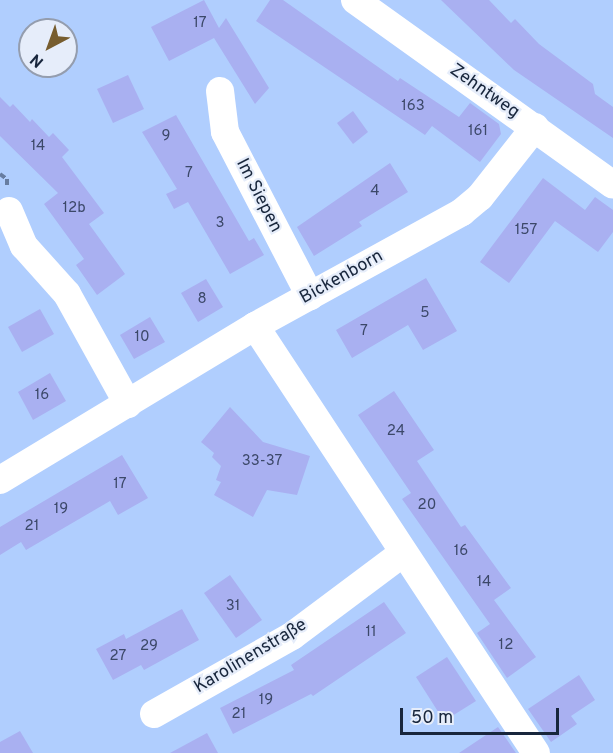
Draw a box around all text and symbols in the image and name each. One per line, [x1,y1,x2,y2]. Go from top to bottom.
house number: 17 [193,15,207,33]
north arrow [18,18,78,78]
text: N [27,49,48,71]
street label: Zehntweg [445,60,523,124]
house number: 163 [401,98,425,116]
house number: 161 [468,123,488,141]
house number: 9 [162,128,170,146]
house number: 14 [31,138,45,156]
street label: Im Siepen [230,155,286,237]
house number: 7 [185,165,193,183]
house number: 4 [370,183,380,201]
house number: 12b [62,200,86,218]
house number: 3 [215,215,225,233]
house number: 157 [515,222,537,240]
street label: Bickenborn [297,246,387,310]
house number: 8 [197,291,207,309]
house number: 5 [420,305,430,323]
house number: 7 [360,323,368,341]
house number: 10 [134,329,150,347]
house number: 16 [35,387,49,405]
house number: 24 [387,423,405,441]
house number: 33-37 [242,453,282,471]
house number: 17 [113,476,127,494]
house number: 20 [418,497,436,515]
house number: 19 [54,501,68,519]
house number: 21 [25,518,39,536]
house number: 16 [454,543,468,561]
house number: 14 [477,574,491,592]
house number: 31 [226,598,240,616]
street label: Karolinenstraße [191,615,311,699]
house number: 11 [365,624,377,642]
house number: 12 [499,637,513,655]
house number: 29 [140,638,158,656]
house number: 27 [110,648,126,666]
house number: 19 [259,692,273,710]
scale bar [403,696,562,734]
house number: 21 [232,706,246,724]
text: 50 m [411,707,453,730]

